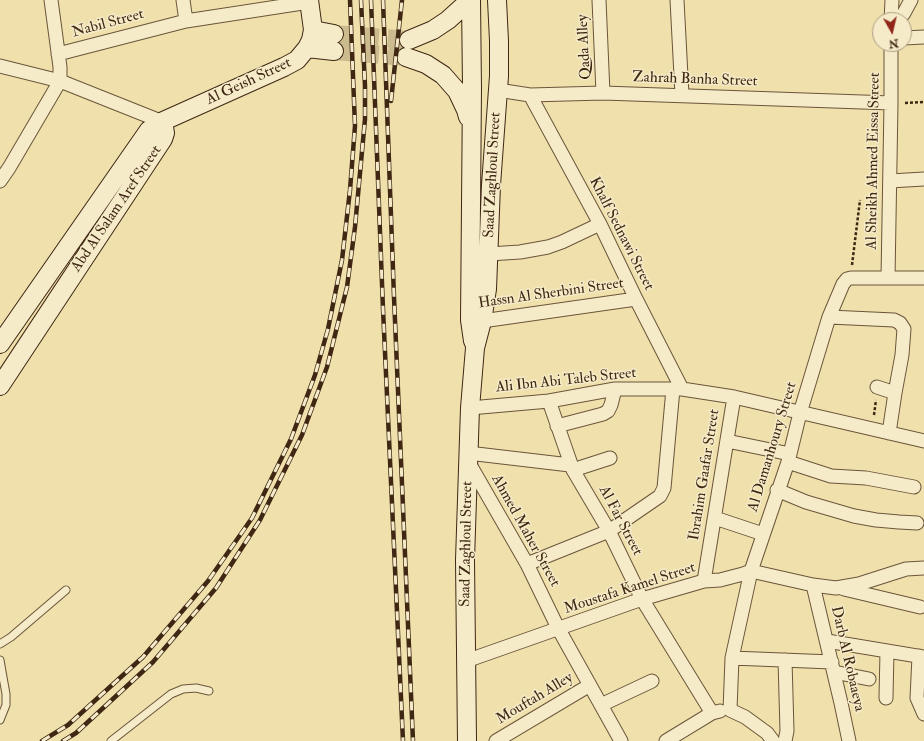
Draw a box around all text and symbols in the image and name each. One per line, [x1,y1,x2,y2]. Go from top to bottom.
street label: Nabil Street [70,6,146,42]
north arrow [872,12,912,52]
street label: Qada Alley [574,14,596,80]
text: N [888,36,899,51]
street label: Al Geish Street [204,54,294,110]
street label: Zahrah Banha Street [632,69,758,91]
street label: Al Sheikh Ahmed Eissa Street [863,72,885,250]
street label: Saad Zaghloul Street [481,112,505,238]
street label: Abd Al Salam Aref Street [68,142,166,276]
street label: Khalf Sednawi Street [585,174,657,294]
street label: Hassn Al Sherbini Street [477,275,625,313]
street label: Ali Ibn Abi Taleb Street [495,365,637,397]
street label: Al Damanhoury Street [745,380,801,514]
street label: Ibrahim Gaafar Street [686,408,724,542]
street label: Ahmed Maher Street [487,472,563,590]
street label: Saad Zaghloul Street [457,481,477,607]
street label: Al Far Street [594,483,646,559]
street label: Moustafa Kamel Street [562,559,698,619]
street label: Darb Al Robaaeya [826,605,868,713]
street label: Mouftah Alley [493,669,577,729]

